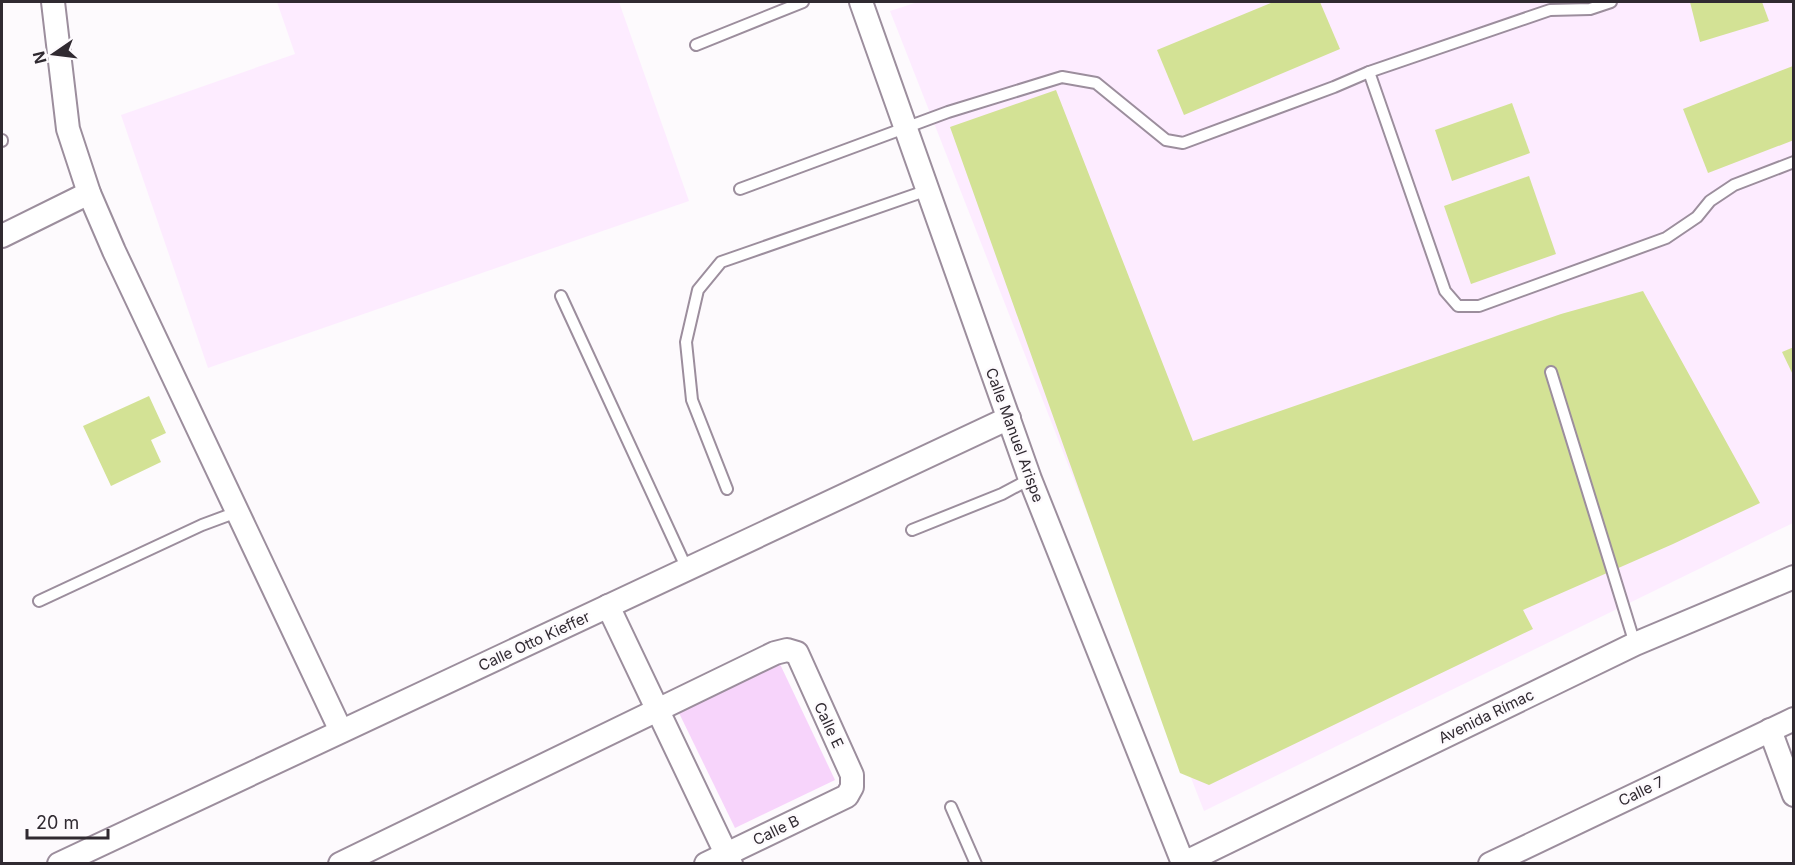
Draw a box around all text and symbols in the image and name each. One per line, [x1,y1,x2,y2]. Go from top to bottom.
north arrow [24,24,84,84]
text: N [28,49,51,66]
street label: Calle Manuel Arispe [982,365,1048,505]
street label: Calle Otto Kieffer [475,607,593,675]
street label: Avenida Rímac [1435,685,1537,747]
street label: Calle E [810,699,848,751]
street label: Calle 7 [1615,772,1667,810]
scale bar [27,802,108,840]
street label: Calle B [750,811,802,849]
text: 20 m [36,812,79,833]

